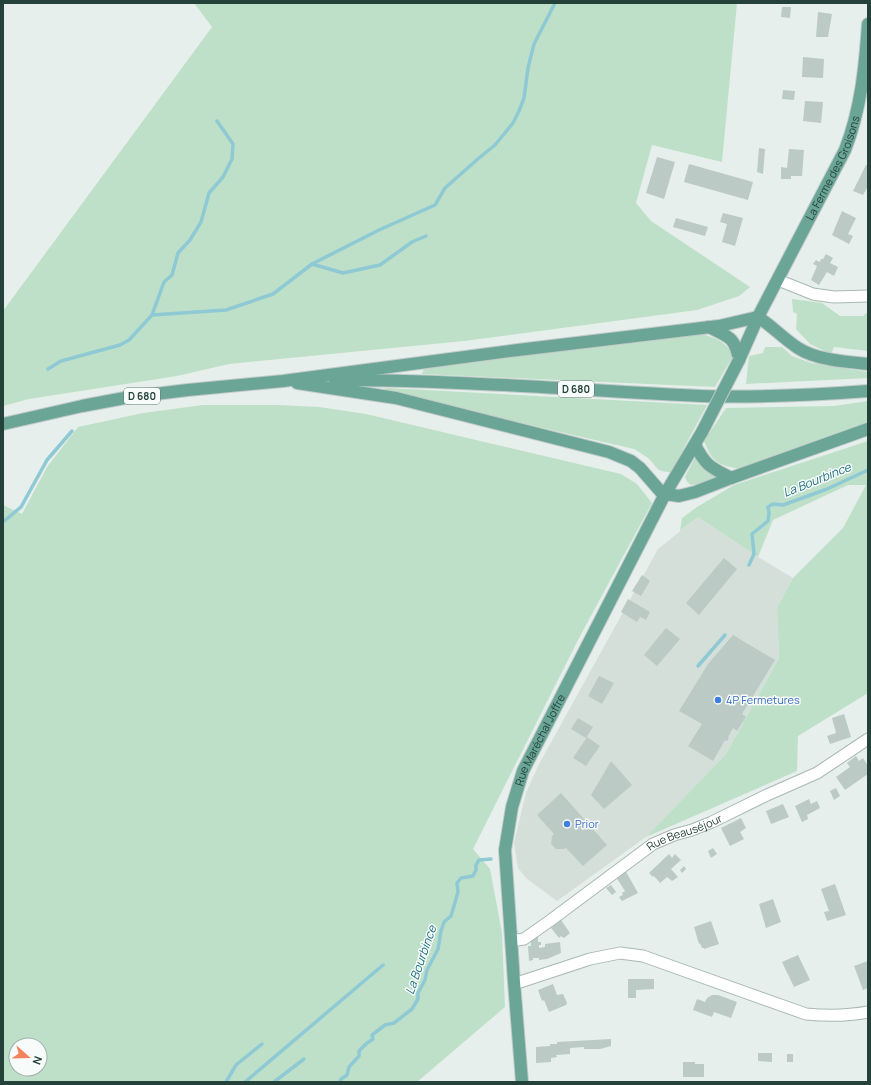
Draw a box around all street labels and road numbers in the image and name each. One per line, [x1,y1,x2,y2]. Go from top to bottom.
street label: La Ferme des Groisons [802,114,863,223]
road number: D 680 [558,381,594,397]
road number: D 680 [124,388,160,404]
street label: Rue Maréchal Joffre [511,691,568,788]
street label: Rue Beauséjour [643,810,725,853]

